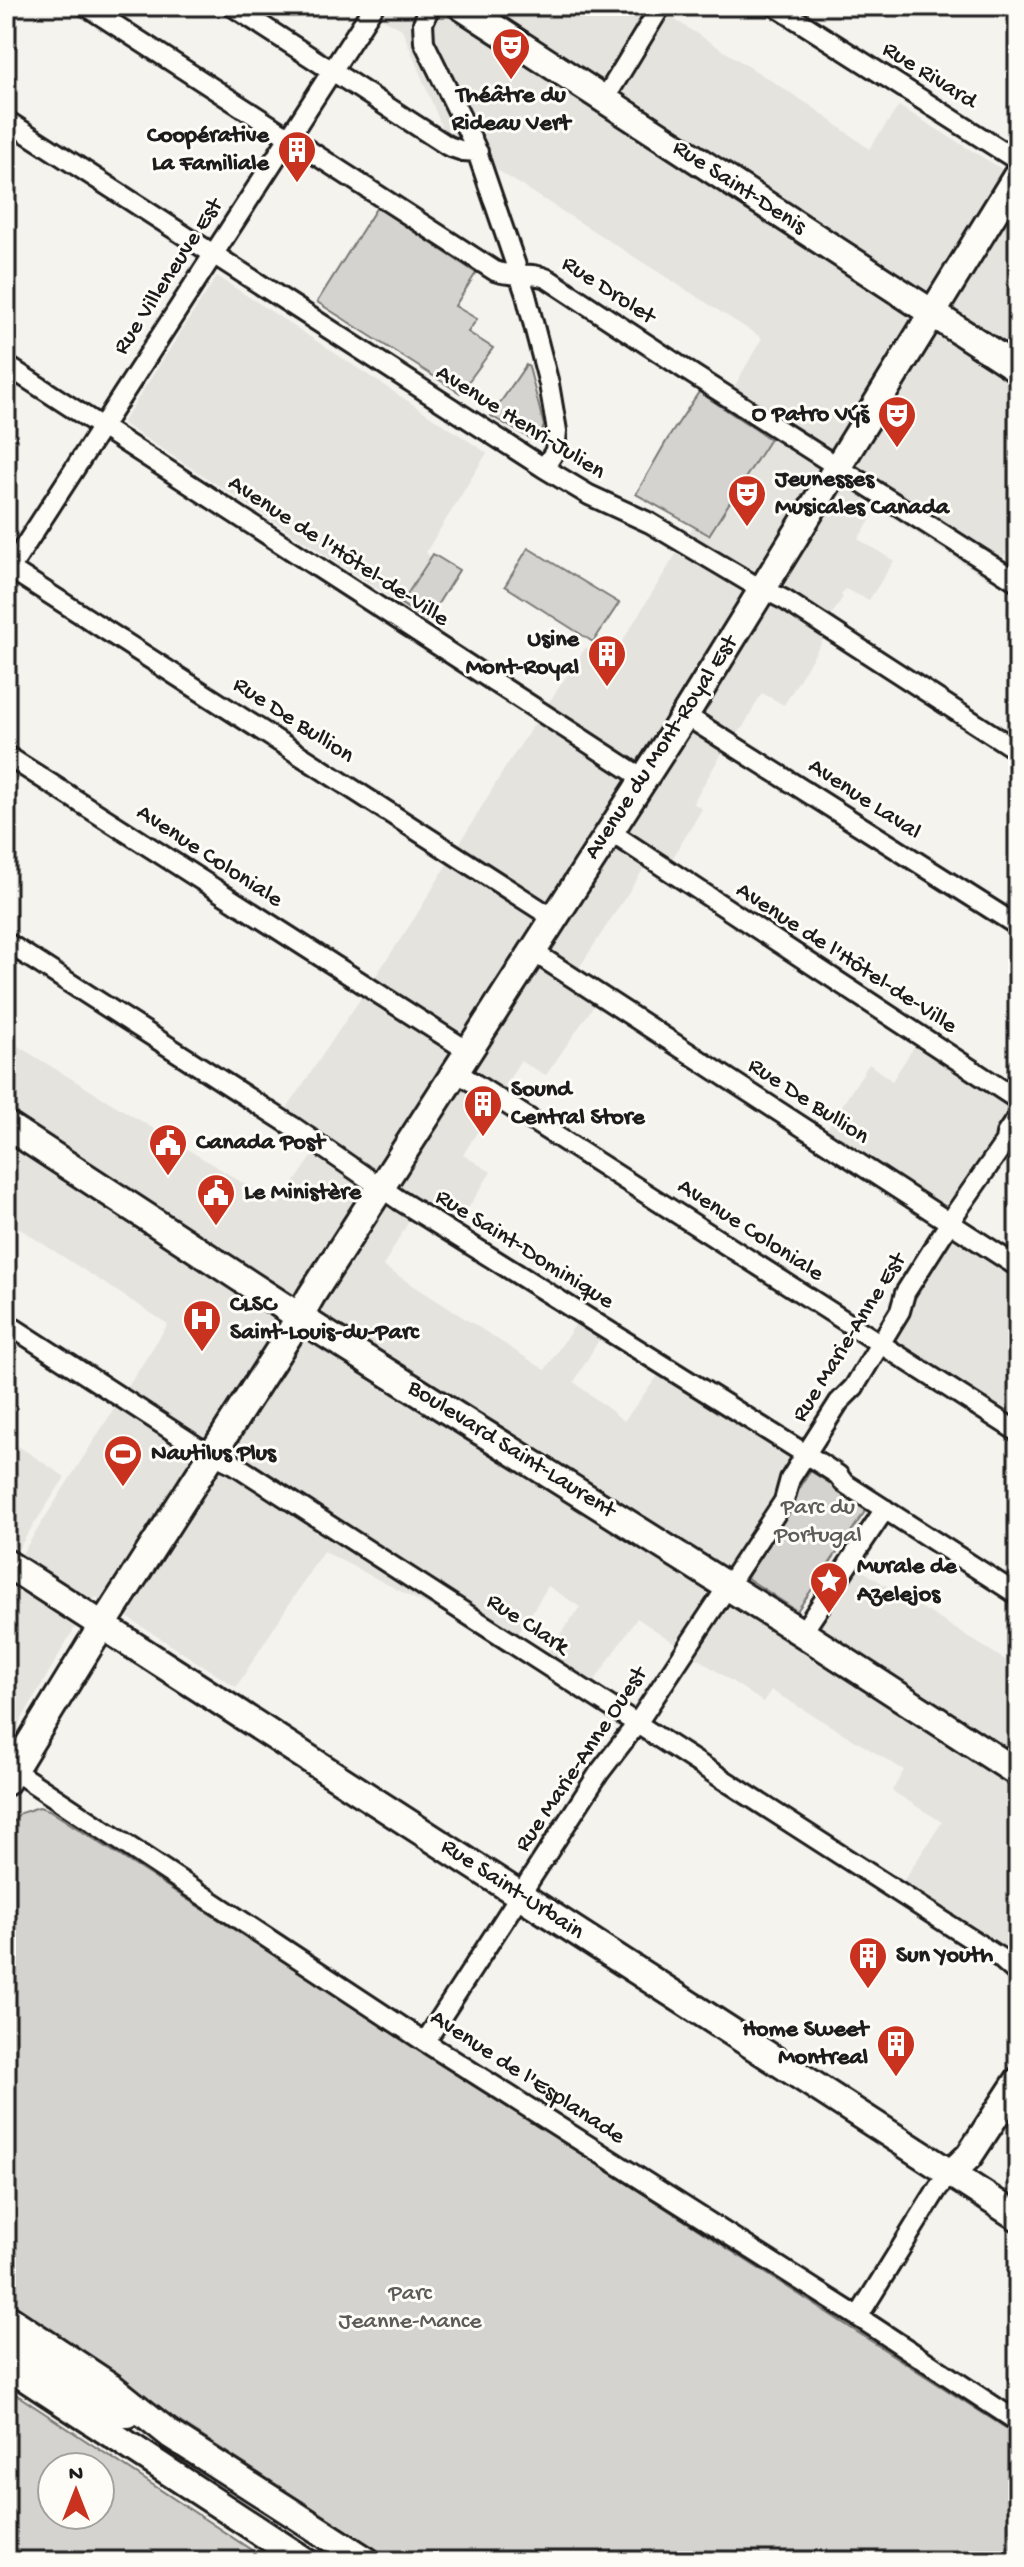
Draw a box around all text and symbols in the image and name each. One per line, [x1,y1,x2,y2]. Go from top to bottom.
theatre icon: Théâtre du Rideau Vert [490,26,532,81]
street label: Rue Rivard [876,36,983,117]
place label: Théâtre du Rideau Vert [451,82,572,139]
place label: Coopérative La Familiale [147,122,271,179]
building icon: Coopérative La Familiale [276,129,318,184]
street label: Rue Saint-Denis [667,134,812,243]
street label: Rue Villeneuve Est [108,191,232,361]
street label: Rue Drolet [556,250,662,333]
street label: Avenue Henri-Julien [430,359,611,487]
theatre icon: O Patro Výš [876,394,918,449]
place label: O Patro Výš [752,401,870,430]
place label: Jeunesses Musicales Canada [774,466,951,523]
street label: Avenue de l'Hôtel-de-Ville [222,470,455,635]
theatre icon: Jeunesses Musicales Canada [726,473,768,528]
place label: Usine Mont-Royal [466,626,581,683]
street label: Avenue du Mont-Royal Est [579,629,747,866]
building icon: Usine Mont-Royal [586,633,628,688]
street label: Rue De Bullion [227,671,360,771]
street label: Avenue Laval [802,753,926,847]
street label: Avenue Coloniale [130,799,288,915]
street label: Avenue de l'Hôtel-de-Ville [730,877,963,1042]
street label: Rue De Bullion [742,1052,875,1152]
place label: Sound Central Store [511,1076,646,1133]
building icon: Sound Central Store [462,1083,504,1138]
public building icon: Canada Post [147,1122,189,1177]
place label: Canada Post [196,1129,327,1158]
public building icon: Le Ministère [195,1172,237,1227]
street label: Avenue Coloniale [671,1173,829,1289]
place label: Le Ministère [244,1179,363,1208]
street label: Rue Saint-Dominique [429,1183,619,1317]
street label: Rue Marie-Anne Est [786,1246,915,1428]
place label: CLSC Saint-Louis-du-Parc [230,1291,420,1348]
hospital icon: CLSC Saint-Louis-du-Parc [181,1298,223,1353]
street label: Boulevard Saint-Laurent [401,1374,622,1527]
sports icon: Nautilus Plus [102,1433,144,1488]
place label: Nautilus Plus [151,1440,277,1469]
park label: Parc du Portugal [773,1494,862,1551]
place label: Murale de Azelejos [856,1553,958,1610]
place icon: Murale de Azelejos [808,1560,850,1615]
street label: Rue Clark [480,1588,576,1664]
street label: Rue Marie-Anne Ouest [509,1660,656,1858]
street label: Rue Saint-Urbain [435,1833,590,1947]
building icon: Sun Youth [847,1935,889,1990]
place label: Sun Youth [896,1942,993,1971]
street label: Avenue de l'Esplanade [424,2004,630,2152]
place label: Home Sweet Montreal [742,2016,870,2073]
building icon: Home Sweet Montreal [875,2023,917,2078]
park label: Parc Jeanne-Mance [338,2280,482,2337]
north arrow [36,2451,116,2531]
text: N [69,2462,83,2488]

